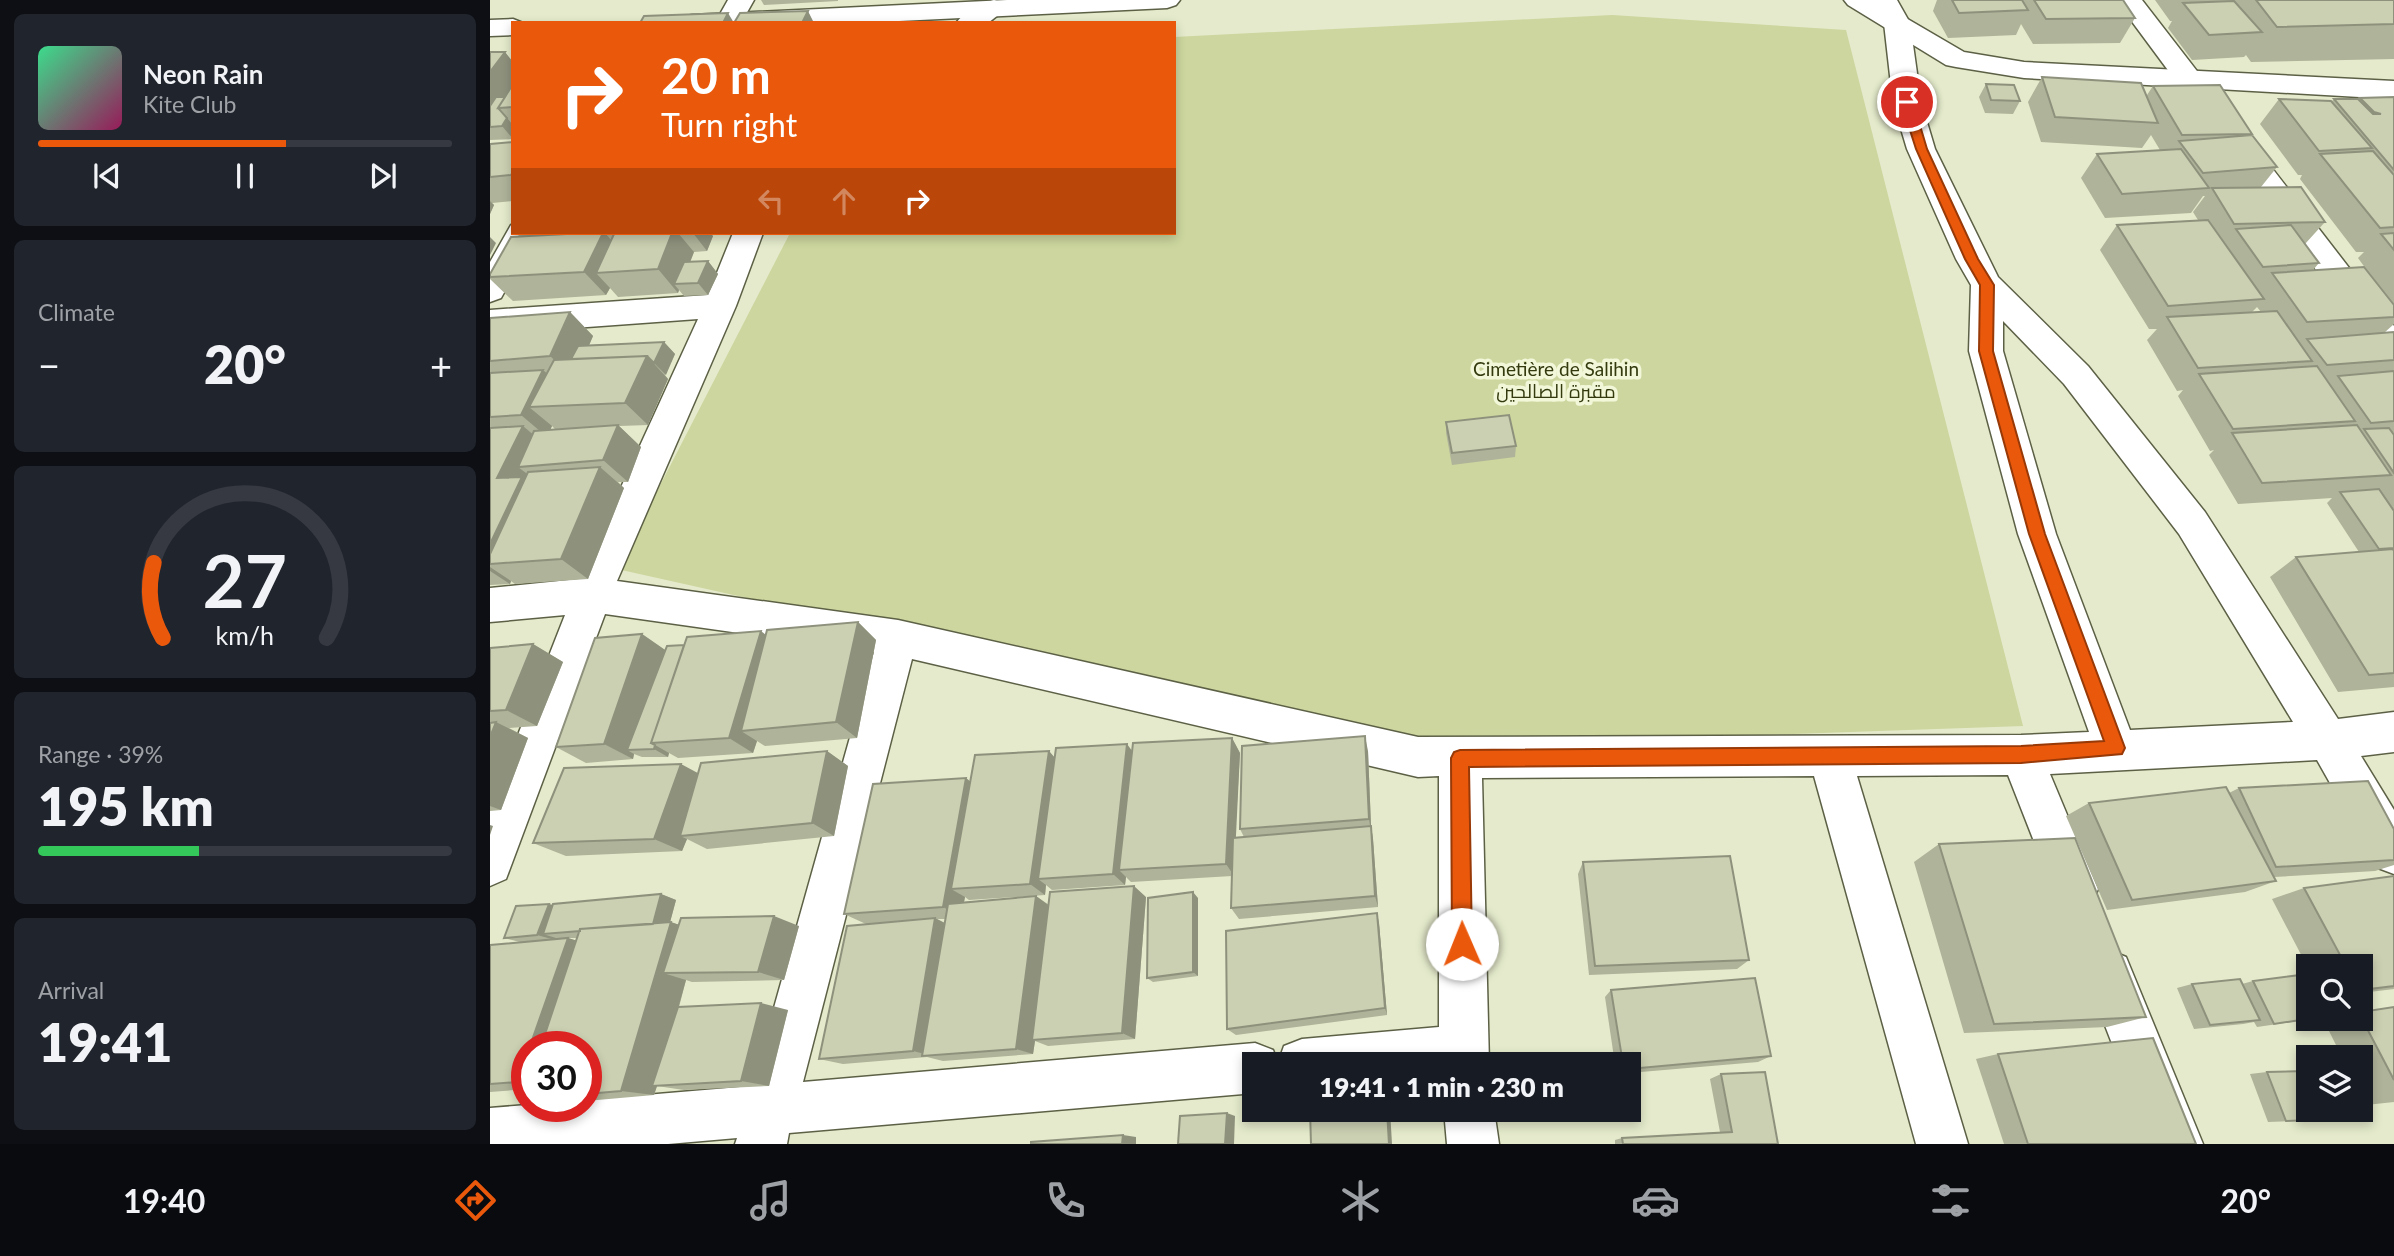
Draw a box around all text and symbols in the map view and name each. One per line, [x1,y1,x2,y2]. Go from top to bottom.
text: 20 m [661,46,771,104]
icon: right [546,49,637,140]
text: Neon Rain [143,58,263,90]
pin [1877,72,1937,132]
icon: arrive [1888,83,1926,121]
text: Kite Club [143,90,236,118]
text: Turn right [661,105,797,144]
icon: previous [88,157,126,195]
icon: pause [226,157,264,195]
icon: next [364,157,402,195]
icon: left [752,182,790,220]
icon: ahead [825,182,863,220]
icon: right [898,182,936,220]
text: Climate [38,298,115,326]
text: 20° [204,333,286,395]
text: − [38,342,60,388]
text: + [430,342,452,388]
park label: Cimetière de Salihin مقبرة الصالحين [1473,357,1639,403]
text: 27 [203,536,287,624]
text: km/h [216,620,274,650]
text: Range · 39% [38,740,163,768]
text: 195 km [38,775,214,837]
position arrow [1425,907,1499,981]
map controls [2296,954,2373,1122]
button: search [2296,954,2373,1031]
text: Arrival [38,976,104,1004]
text: 19:41 [38,1011,172,1073]
speed limit sign: 30 [511,1031,602,1122]
button: layers [2296,1045,2373,1122]
text: 19:41 · 1 min · 230 m [1319,1071,1564,1103]
icon: directions [451,1176,500,1225]
icon: music [746,1176,795,1225]
icon: phone [1041,1176,1090,1225]
icon: climate [1336,1176,1385,1225]
icon: car [1631,1176,1680,1225]
icon: filters [1926,1176,1975,1225]
text: 19:40 [123,1181,205,1220]
text: 20° [2221,1181,2271,1220]

